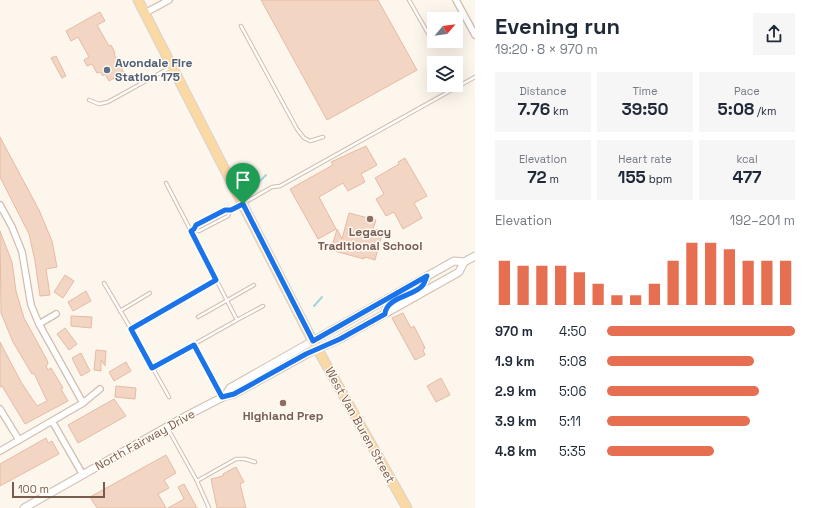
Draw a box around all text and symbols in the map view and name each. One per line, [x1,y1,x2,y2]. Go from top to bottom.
north arrow [427,12,463,48]
map controls [427,12,463,92]
text: Evening run [495,12,620,40]
button: share [753,13,795,55]
text: 19:20 · 8 × 970 m [495,41,598,58]
place label: Avondale Fire Station 175 [115,55,193,85]
button: layers [427,56,463,92]
marker: Avondale Fire Station 175 [102,65,112,75]
text: Distance [520,84,566,98]
text: Time [632,84,658,98]
text: Pace [734,84,760,98]
text: 7.76 [518,98,550,120]
text: 39:50 [621,98,669,120]
text: 5:08 [718,98,754,120]
text: km [550,104,568,118]
text: /km [754,104,776,118]
text: Elevation [519,152,567,166]
text: Heart rate [618,152,672,166]
text: kcal [736,152,758,166]
pin [226,163,260,204]
text: 72 [527,166,547,188]
text: 155 [618,166,646,188]
text: 477 [733,166,761,188]
icon: arrive [232,169,254,191]
text: m [547,172,559,186]
text: bpm [646,172,672,186]
text: Elevation [495,212,552,229]
text: 192–201 m [730,212,795,229]
marker: Legacy Traditional School [365,214,375,224]
place label: Legacy Traditional School [318,224,422,254]
text: 970 m [495,323,533,340]
text: 4:50 [559,323,587,340]
text: 1.9 km [495,353,535,370]
text: 5:08 [559,353,587,370]
street label: West Van Buren Street [321,364,399,486]
text: 2.9 km [495,383,536,400]
text: 5:06 [559,383,586,400]
marker: Highland Prep [278,398,288,408]
street label: North Fairway Drive [92,406,198,474]
place label: Highland Prep [243,408,324,424]
text: 3.9 km [495,413,537,430]
text: 5:11 [559,413,581,430]
text: 4.8 km [495,443,537,460]
text: 5:35 [559,443,586,460]
scale bar [12,480,105,499]
text: 100 m [18,482,49,496]

